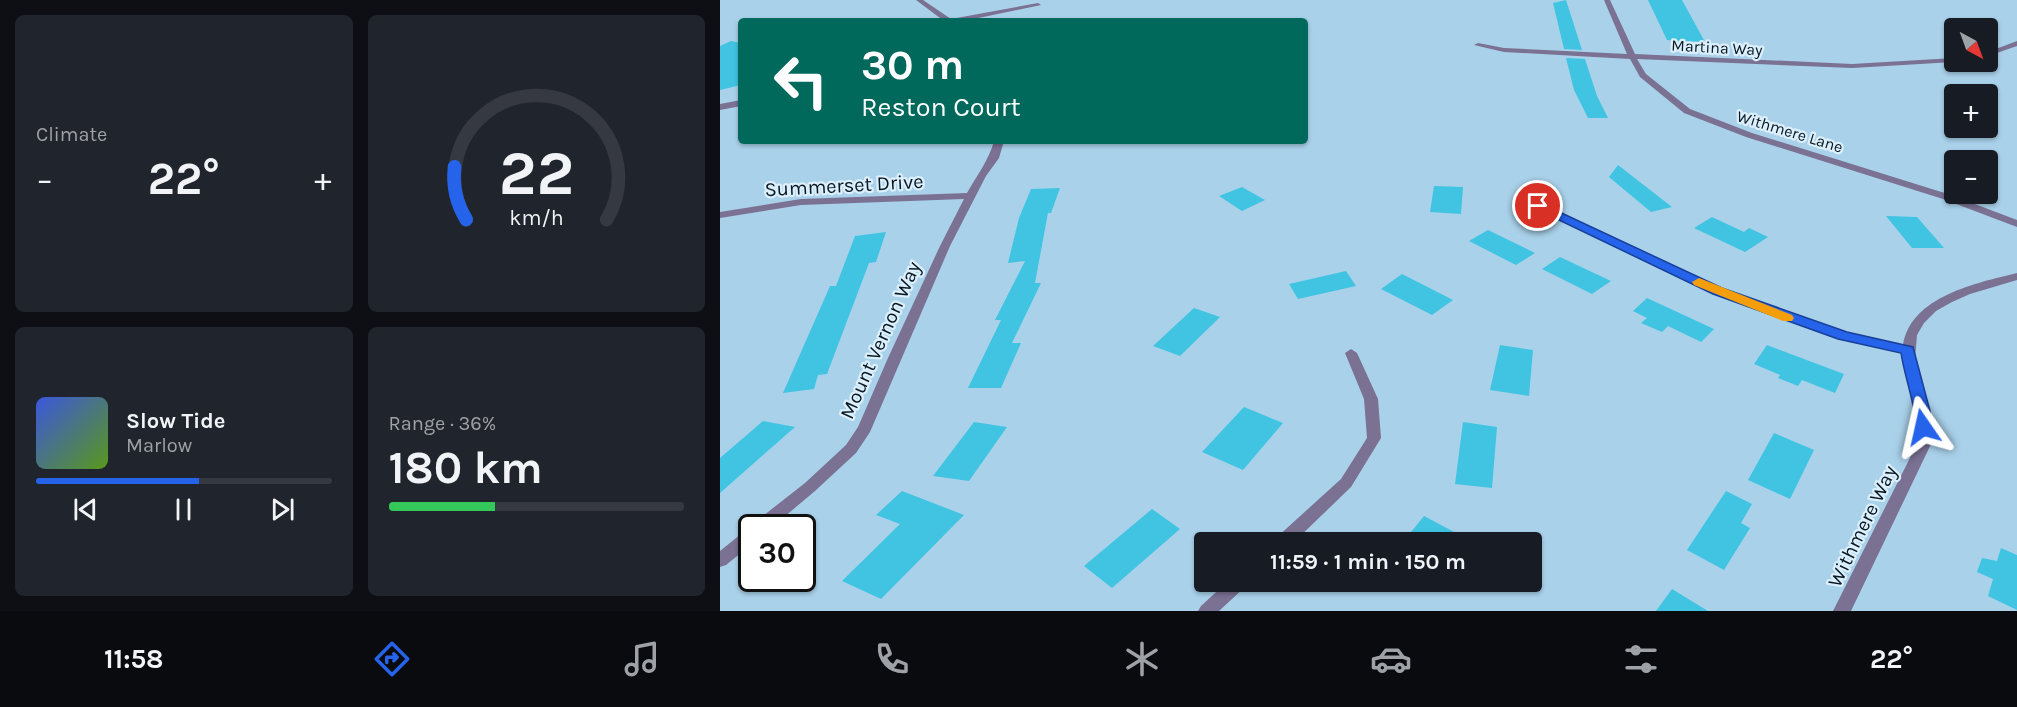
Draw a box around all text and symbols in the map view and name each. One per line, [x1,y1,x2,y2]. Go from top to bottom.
north arrow [1944,18,1998,72]
map controls [1944,18,1998,204]
street label: Martina Way [1671,36,1764,59]
text: 30 m [861,40,964,90]
icon: left [762,42,840,120]
button: + [1944,84,1998,138]
text: Reston Court [861,91,1021,123]
street label: Withmere Lane [1735,106,1845,157]
text: Climate [36,123,107,146]
text: 22 [498,137,574,210]
button: − [1944,150,1998,204]
text: 22° [148,153,220,205]
text: − [36,160,53,198]
text: + [314,160,332,198]
street label: Summerset Drive [764,170,924,201]
pin [1512,180,1563,231]
icon: arrive [1521,189,1554,222]
text: km/h [509,206,563,231]
street label: Mount Vernon Way [835,258,925,422]
position arrow [1891,395,1955,459]
text: Slow Tide [126,408,226,434]
text: Range · 36% [389,412,496,435]
text: Marlow [126,434,192,457]
text: 180 km [389,442,543,494]
street label: Withmere Way [1823,462,1902,591]
icon: previous [69,493,102,526]
icon: pause [167,493,200,526]
icon: next [266,493,299,526]
speed limit sign: 30 [738,514,816,592]
text: 11:59 · 1 min · 150 m [1270,549,1466,575]
icon: directions [371,638,413,680]
icon: music [621,638,663,680]
icon: phone [871,638,913,680]
icon: climate [1121,638,1163,680]
icon: car [1370,638,1412,680]
icon: filters [1620,638,1662,680]
text: 11:58 [104,643,164,675]
text: 22° [1870,643,1913,675]

